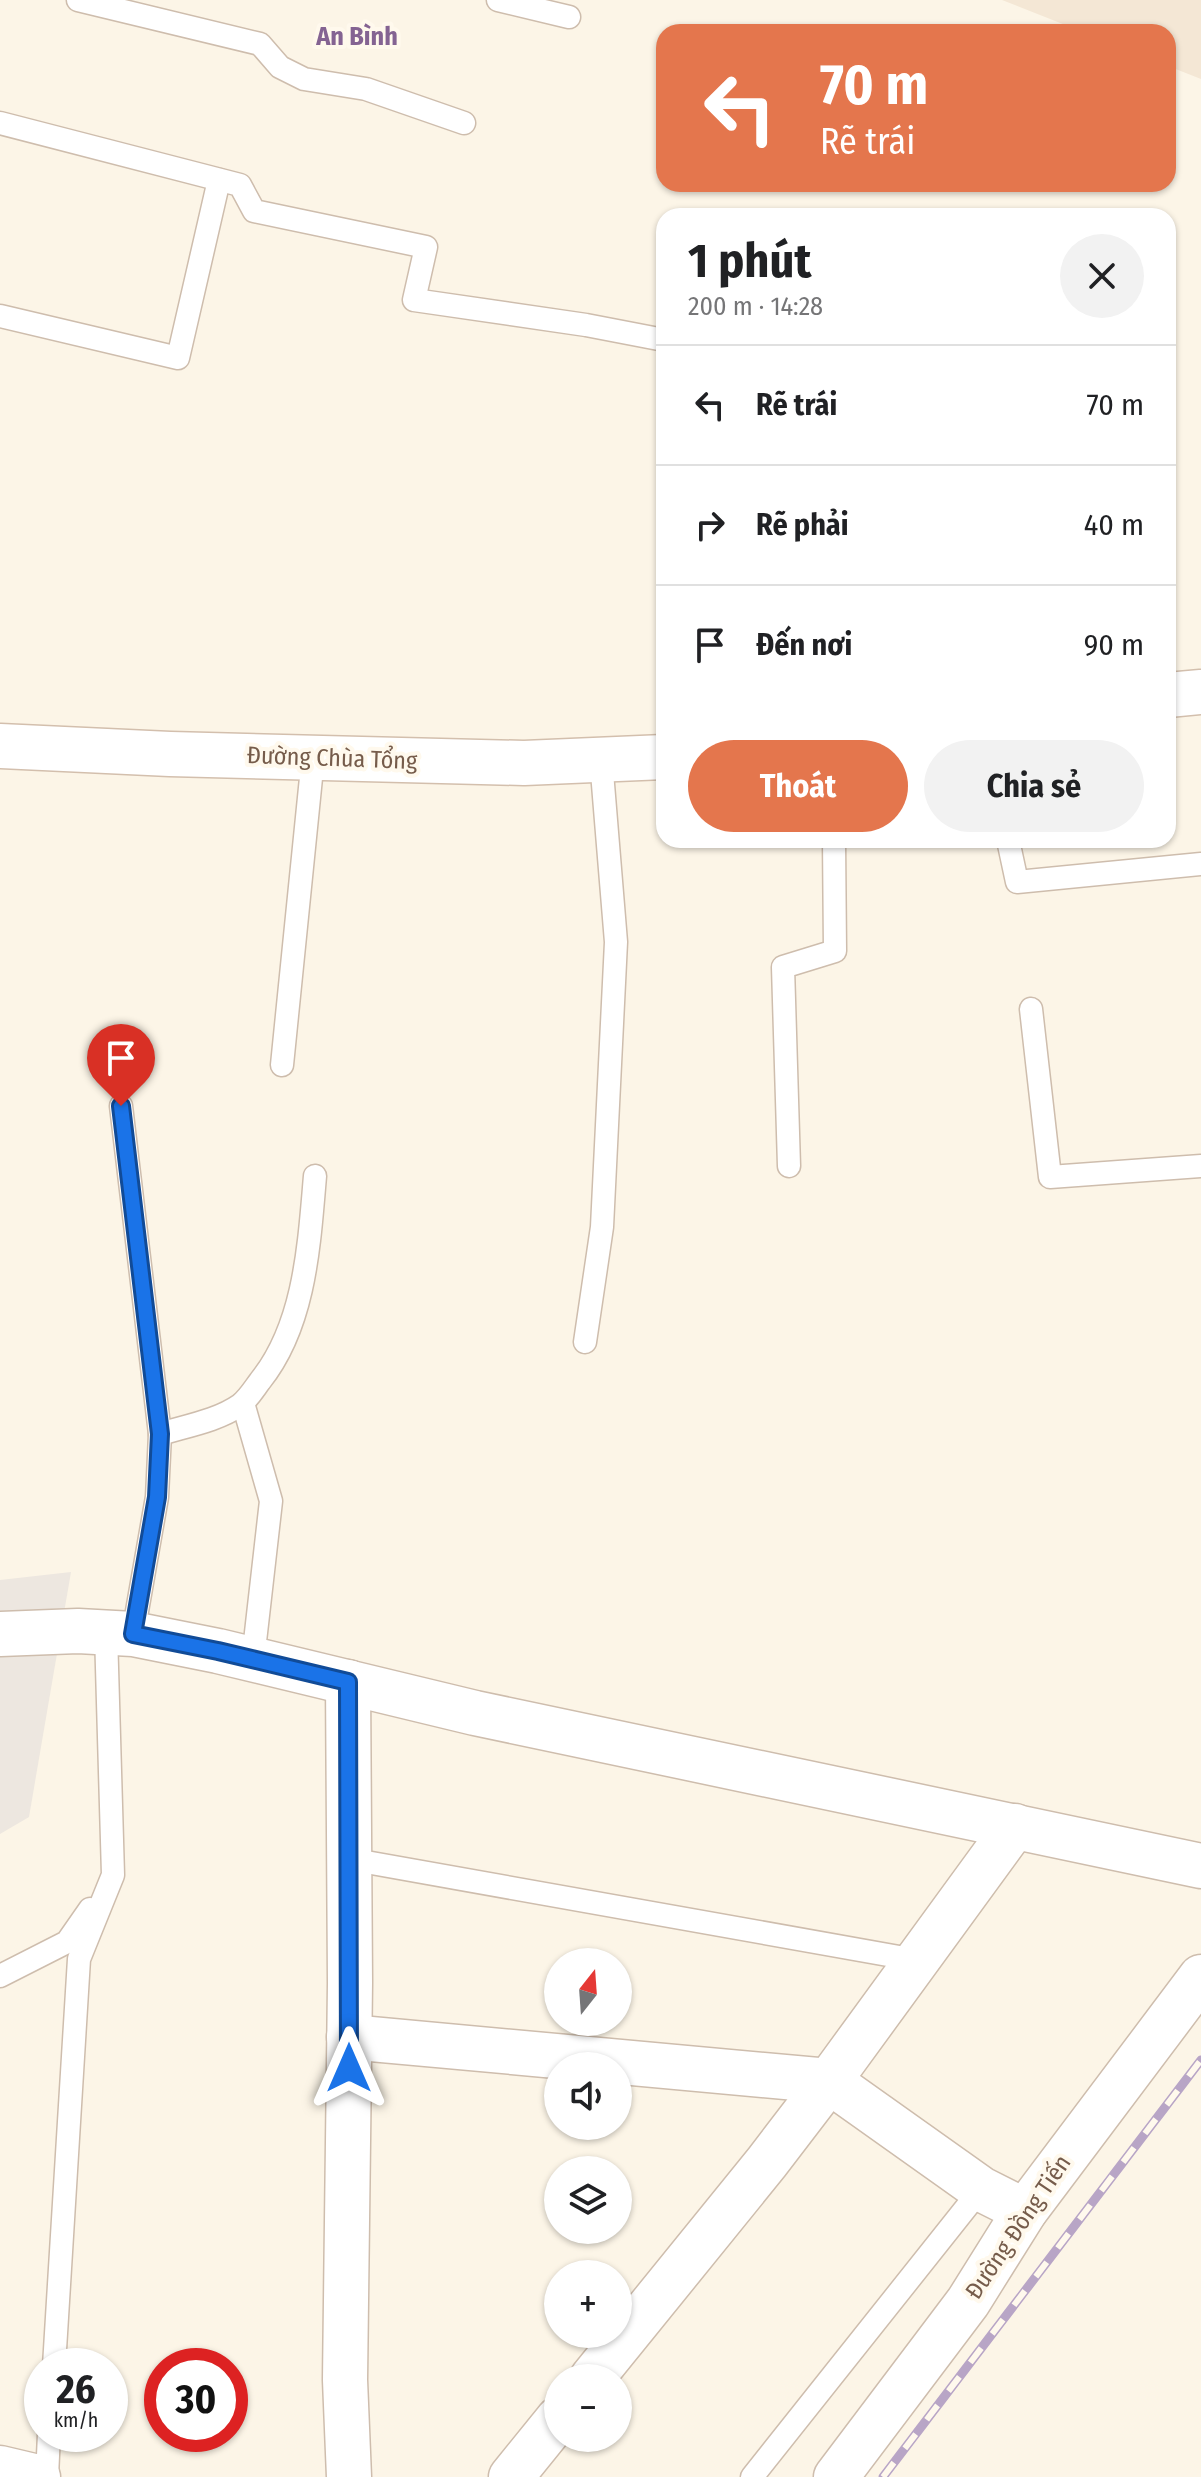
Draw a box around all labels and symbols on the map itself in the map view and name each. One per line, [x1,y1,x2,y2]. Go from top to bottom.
district label: An Bình [315,21,398,52]
street label: Đường Chùa Tổng [246,739,418,775]
pin [87,1024,155,1106]
north arrow [544,1948,632,2036]
position arrow [307,2026,391,2110]
street label: Đường Đồng Tiến [960,2150,1076,2304]
speed limit sign: 30 [144,2348,248,2452]

